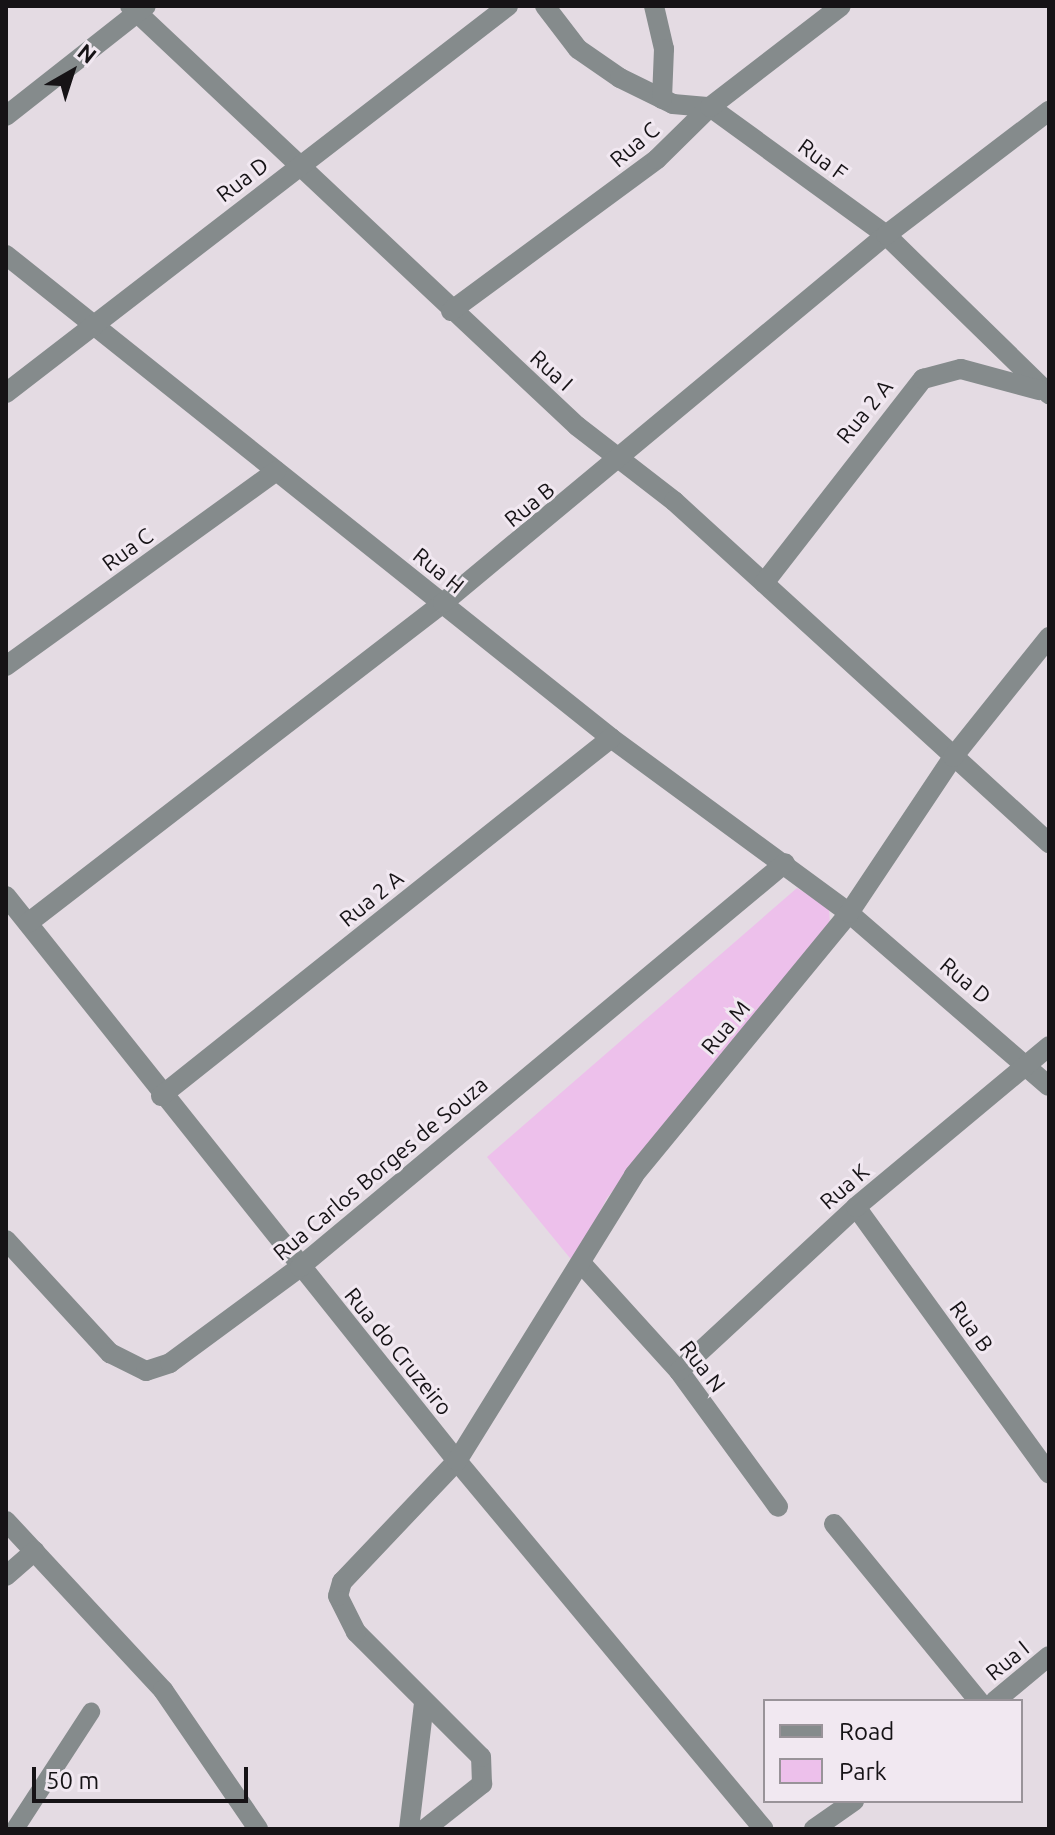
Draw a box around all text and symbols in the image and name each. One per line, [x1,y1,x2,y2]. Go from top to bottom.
north arrow [32,32,112,112]
text: N [73,38,102,68]
street label: Rua C [604,116,664,172]
street label: Rua F [793,132,853,186]
street label: Rua D [211,151,273,207]
street label: Rua I [525,344,579,396]
street label: Rua 2 A [830,374,898,448]
street label: Rua B [499,476,559,532]
street label: Rua C [97,522,157,576]
street label: Rua H [408,542,470,598]
street label: Rua 2 A [334,864,408,932]
street label: Rua D [935,951,997,1009]
street label: Rua M [695,995,755,1059]
street label: Rua Carlos Borges de Souza [267,1070,493,1266]
street label: Rua K [814,1158,874,1214]
street label: Rua do Cruzeiro [340,1282,458,1420]
street label: Rua B [945,1295,999,1357]
street label: Rua N [675,1335,731,1397]
street label: Rua I [980,1635,1034,1685]
legend [763,1699,1023,1803]
text: Road [839,1718,894,1745]
scale bar [36,1751,252,1801]
text: Park [839,1758,887,1785]
text: 50 m [46,1767,99,1794]

